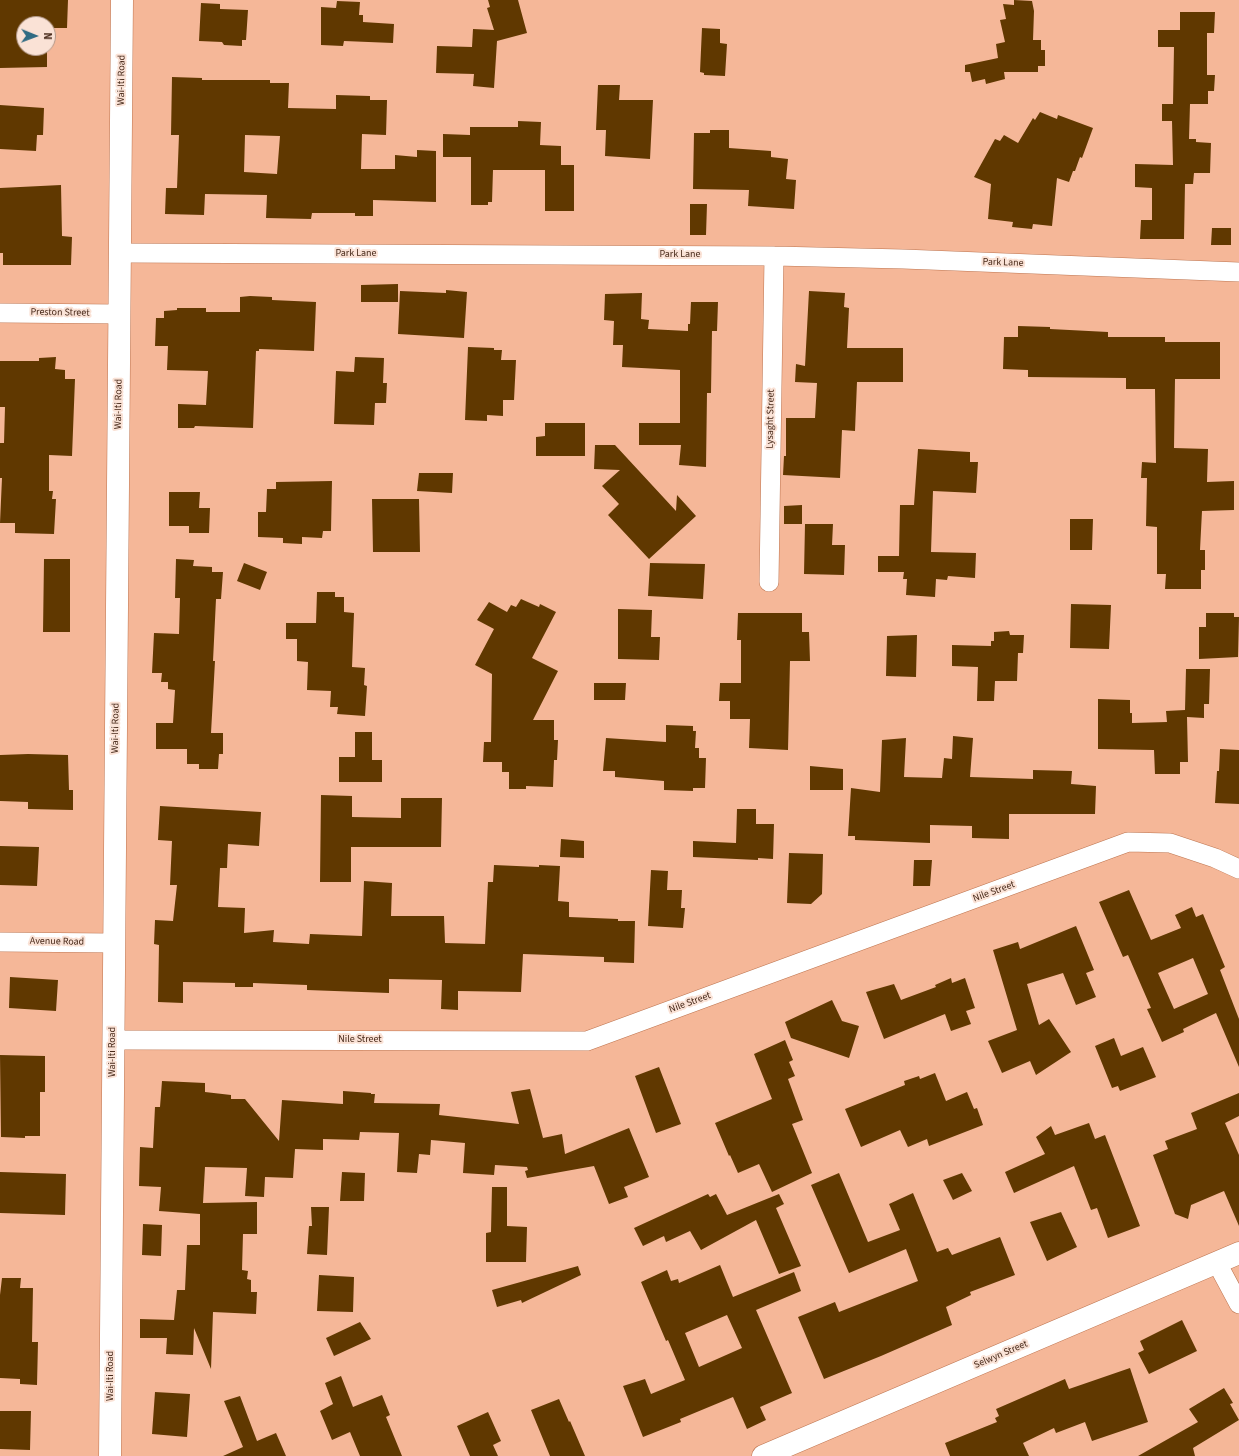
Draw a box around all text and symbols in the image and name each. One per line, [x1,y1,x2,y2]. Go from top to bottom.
north arrow [16,16,56,56]
text: N [40,32,55,40]
street label: Wai-Iti Road [116,55,128,105]
street label: Park Lane [335,248,377,260]
street label: Park Lane [659,249,701,261]
street label: Park Lane [982,256,1024,270]
street label: Preston Street [30,306,90,320]
street label: Wai-Iti Road [113,379,125,429]
street label: Lysaght Street [764,389,778,449]
street label: Wai-Iti Road [110,703,122,753]
street label: Nile Street [972,879,1016,905]
street label: Avenue Road [30,936,84,948]
street label: Nile Street [668,990,712,1016]
street label: Wai-Iti Road [107,1027,119,1077]
street label: Nile Street [338,1034,382,1046]
street label: Selwyn Street [972,1338,1030,1372]
street label: Wai-Iti Road [105,1351,117,1401]

